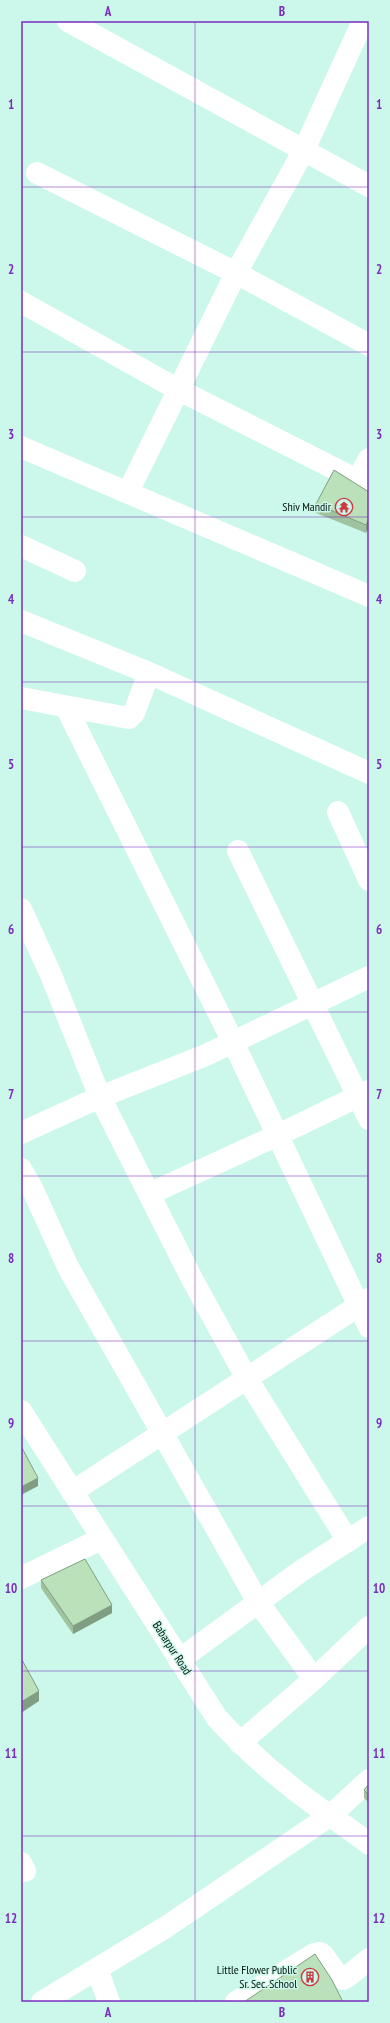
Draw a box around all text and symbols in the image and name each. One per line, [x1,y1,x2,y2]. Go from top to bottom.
text: A [104,3,112,20]
text: B [279,3,285,20]
text: 1 [8,96,14,113]
text: 1 [376,96,382,113]
text: 2 [8,261,14,278]
text: 2 [376,261,382,278]
text: 3 [8,426,14,443]
text: 3 [376,426,382,443]
temple icon: Shiv Mandir [334,497,354,517]
place label: Shiv Mandir [282,499,332,514]
text: 4 [8,591,15,608]
text: 4 [376,591,383,608]
text: 5 [8,756,14,773]
text: 5 [376,756,382,773]
text: 6 [8,921,14,938]
text: 6 [376,921,382,938]
text: 7 [8,1086,14,1103]
text: 7 [376,1086,382,1103]
text: 8 [8,1250,14,1267]
text: 8 [376,1250,382,1267]
text: 9 [8,1415,14,1432]
text: 9 [376,1415,382,1432]
text: 10 [5,1580,17,1597]
text: 10 [373,1580,385,1597]
street label: Babarpur Road [150,1618,195,1677]
text: 11 [5,1745,17,1762]
text: 11 [373,1745,385,1762]
text: 12 [5,1910,17,1927]
text: 12 [373,1910,385,1927]
place label: Little Flower Public Sr. Sec. School [217,1962,298,1991]
building icon: Little Flower Public Sr. Sec. School [300,1967,320,1987]
text: A [104,2004,112,2021]
text: B [279,2004,285,2021]

